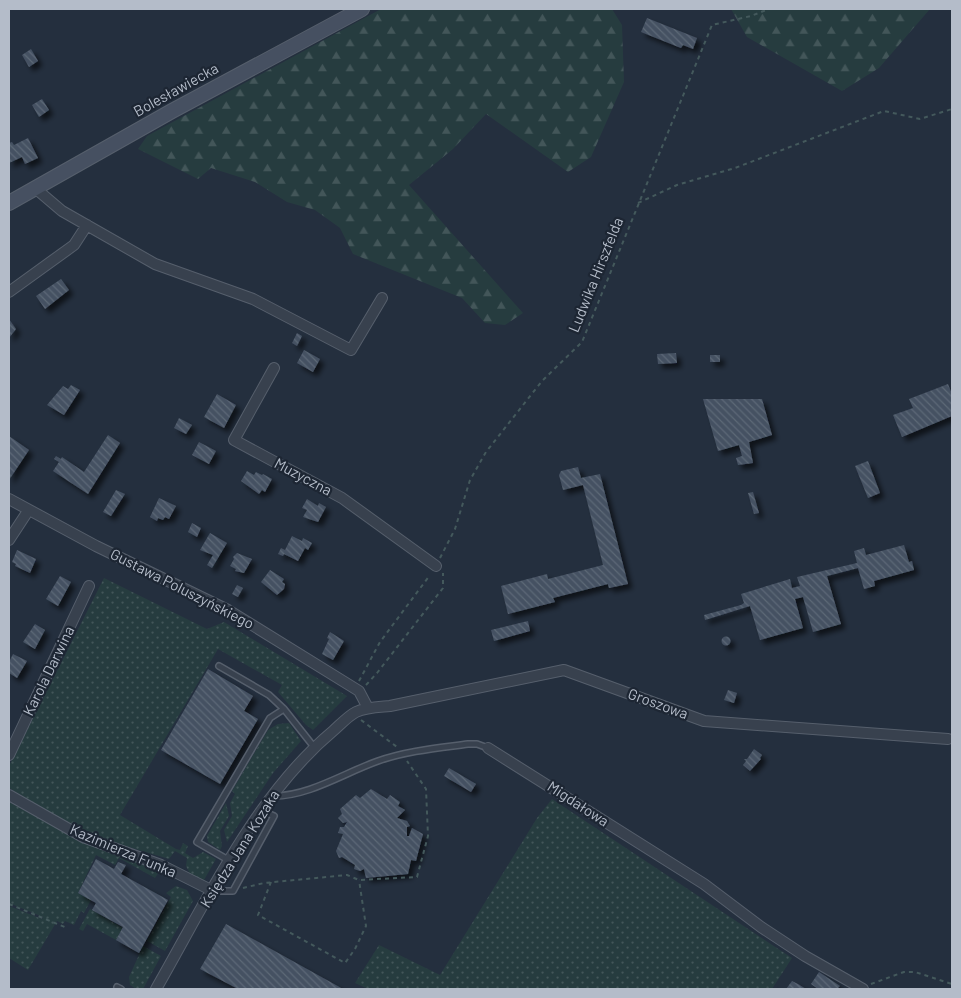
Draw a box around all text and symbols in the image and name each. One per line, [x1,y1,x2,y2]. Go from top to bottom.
street label: Bolesławiecka [130,58,221,120]
street label: Ludwika Hirszfelda [564,215,626,335]
street label: Muzyczna [272,454,335,499]
street label: Gustawa Poluszyńskiego [108,544,257,632]
street label: Karola Darwina [19,623,78,718]
street label: Groszowa [626,684,691,722]
street label: Migdałowa [544,777,613,830]
street label: Księdza Jana Kozaka [196,786,283,911]
street label: Kazimierza Funka [67,820,179,881]

